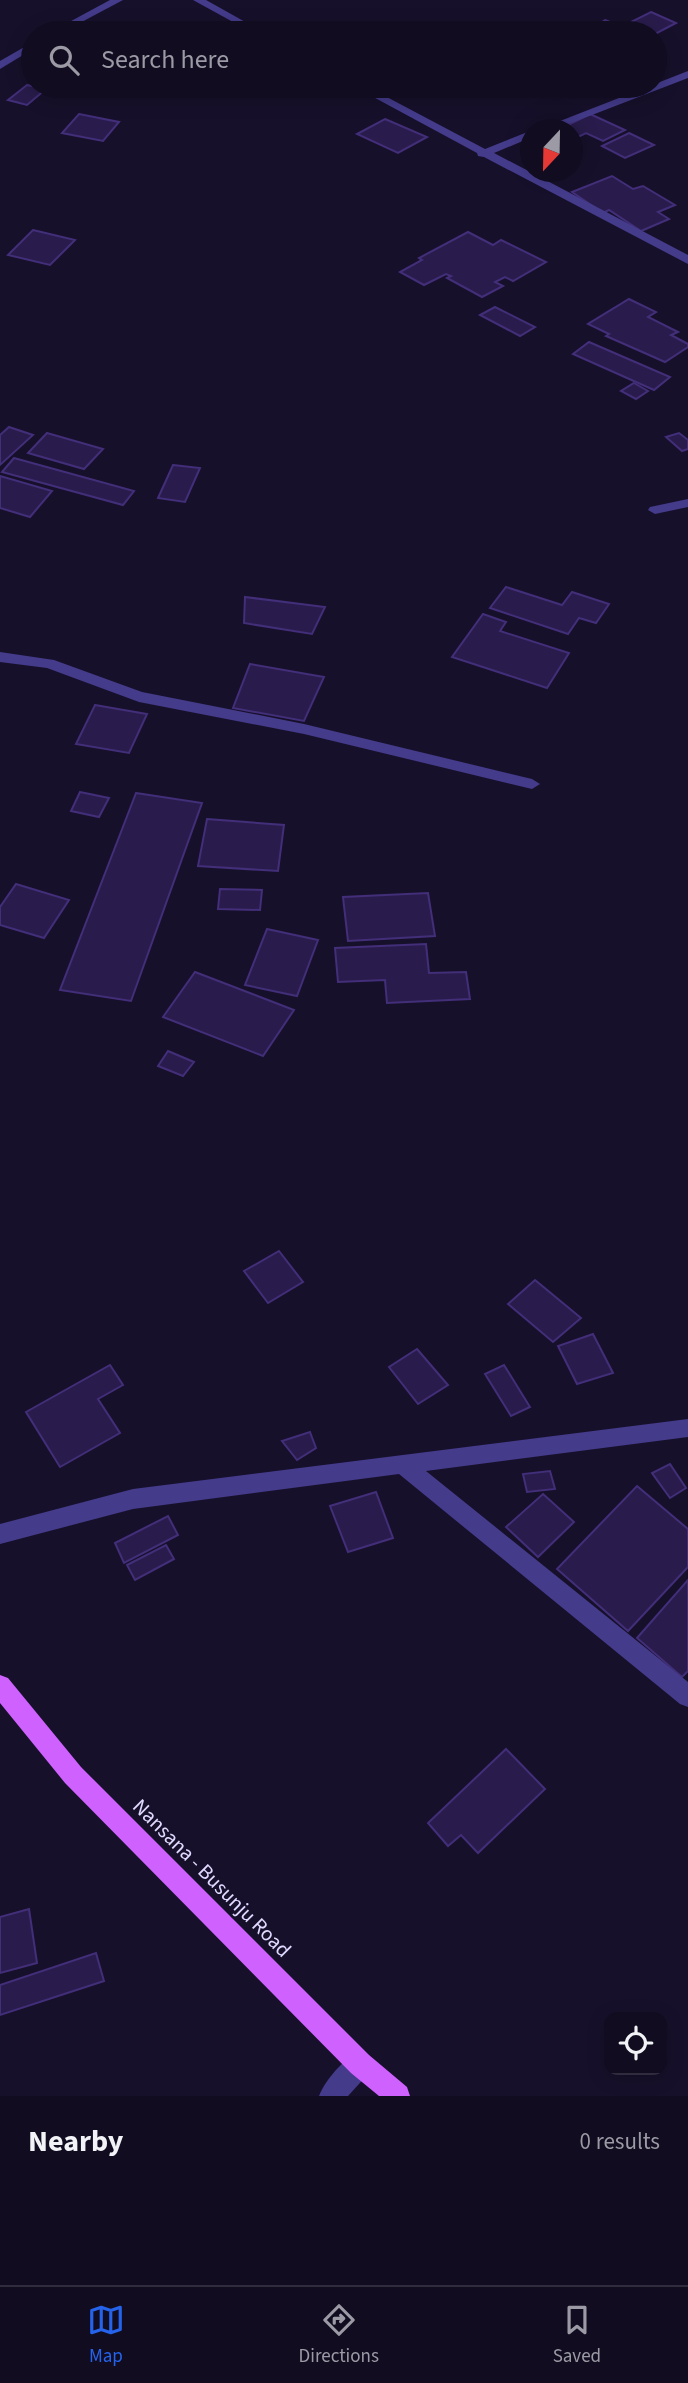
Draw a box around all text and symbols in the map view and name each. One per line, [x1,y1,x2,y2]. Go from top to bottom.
search box [21,21,667,98]
icon: search [45,41,83,79]
text: Search here [101,41,229,78]
north arrow [520,119,583,182]
street label: Nansana - Busunju Road [126,1792,298,1964]
map controls [604,2012,667,2075]
button: locate [604,2012,667,2075]
text: Nearby [28,2120,123,2163]
text: 0 results [580,2125,660,2158]
tab: Map [87,2301,125,2370]
tab: Directions [299,2301,379,2370]
tab: Saved [553,2301,601,2370]

